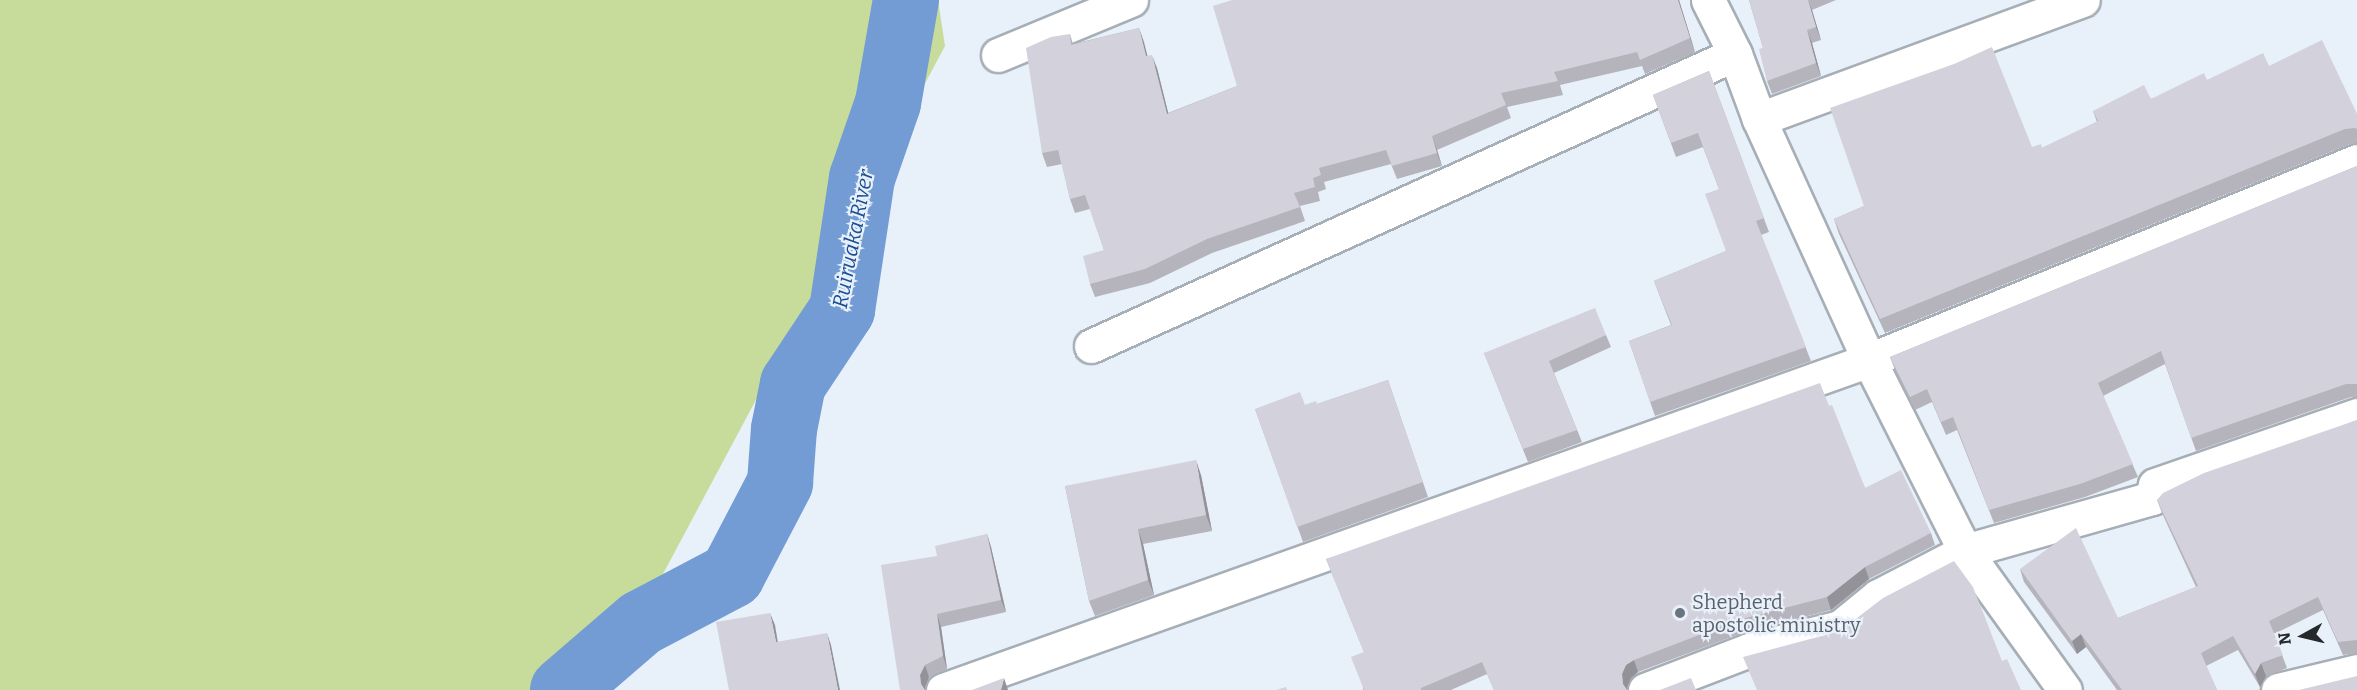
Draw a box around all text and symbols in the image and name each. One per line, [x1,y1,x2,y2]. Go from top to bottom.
water label: Ruiruaka River [827,168,879,310]
place label: Shepherd apostolic ministry [1692,590,1861,637]
marker: Shepherd apostolic ministry [1673,606,1687,620]
north arrow [2273,606,2333,666]
text: N [2274,631,2295,646]

